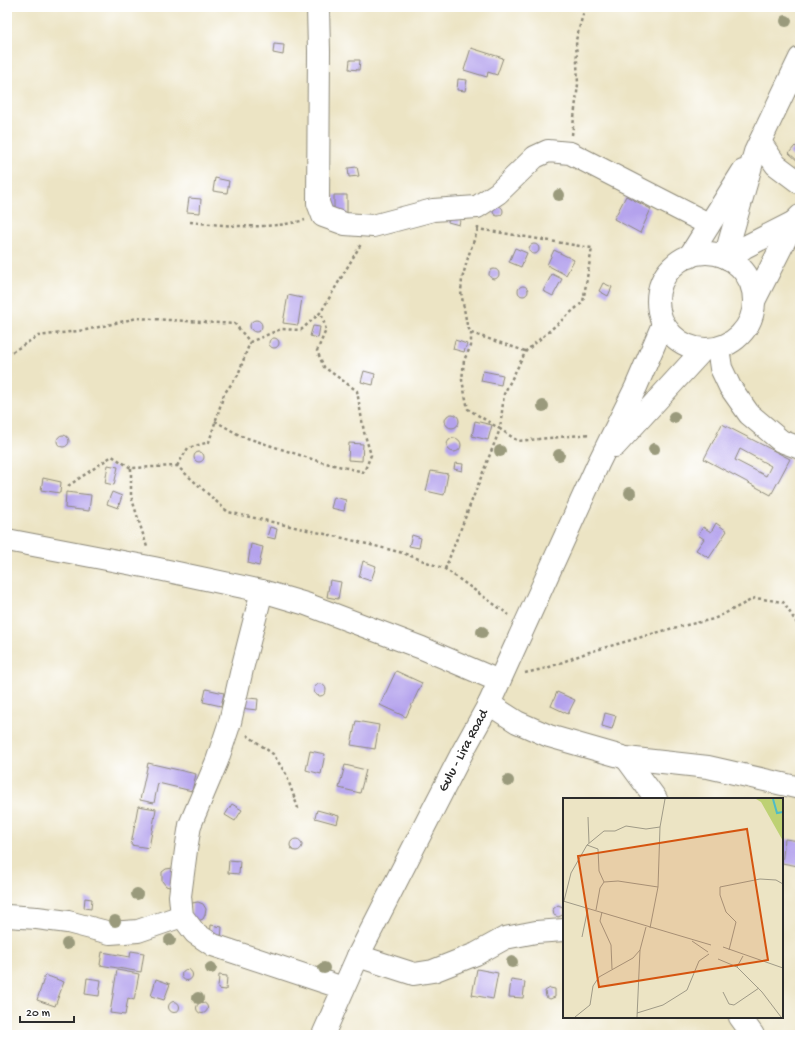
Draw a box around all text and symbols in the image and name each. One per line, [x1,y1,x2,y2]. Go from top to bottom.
street label: Gulu - Lira Road [435,705,494,795]
inset map [563,798,783,1018]
scale bar [20,998,74,1024]
text: 20 m [26,1007,51,1021]

